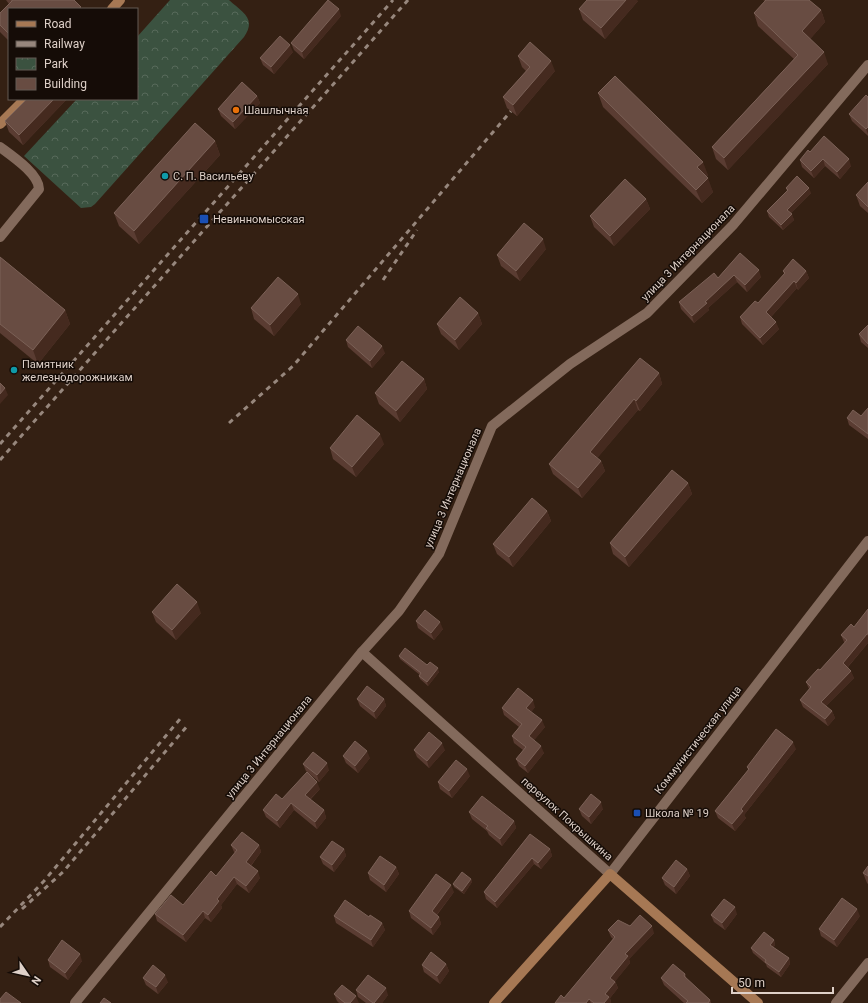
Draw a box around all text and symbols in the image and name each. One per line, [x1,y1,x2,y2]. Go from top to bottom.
legend [8,8,138,100]
text: Road [44,17,72,31]
text: Railway [44,37,85,51]
text: Park [44,57,69,71]
text: Building [44,77,87,91]
place label: Шашлычная [244,104,308,117]
marker: Шашлычная [231,105,241,115]
place label: С. П. Васильеву [173,170,255,183]
marker: С. П. Васильеву [160,171,170,181]
street label: улица 3 Интернационала [639,202,738,304]
marker: Невинномысская [198,213,210,225]
place label: Невинномысская [213,213,304,226]
place label: Памятник железнодорожникам [22,358,133,384]
marker: Памятник железнодорожникам [9,365,19,375]
street label: улица 3 Интернационала [422,426,484,550]
street label: Коммунистическая улица [652,683,744,797]
street label: улица 3 Интернационала [223,693,315,801]
street label: переулок Покрышкина [519,774,615,864]
place label: Школа № 19 [645,807,709,820]
marker: Школа № 19 [632,808,642,818]
north arrow [8,955,48,995]
scale bar [732,969,833,995]
text: N [28,973,43,987]
text: 50 m [738,976,765,990]

